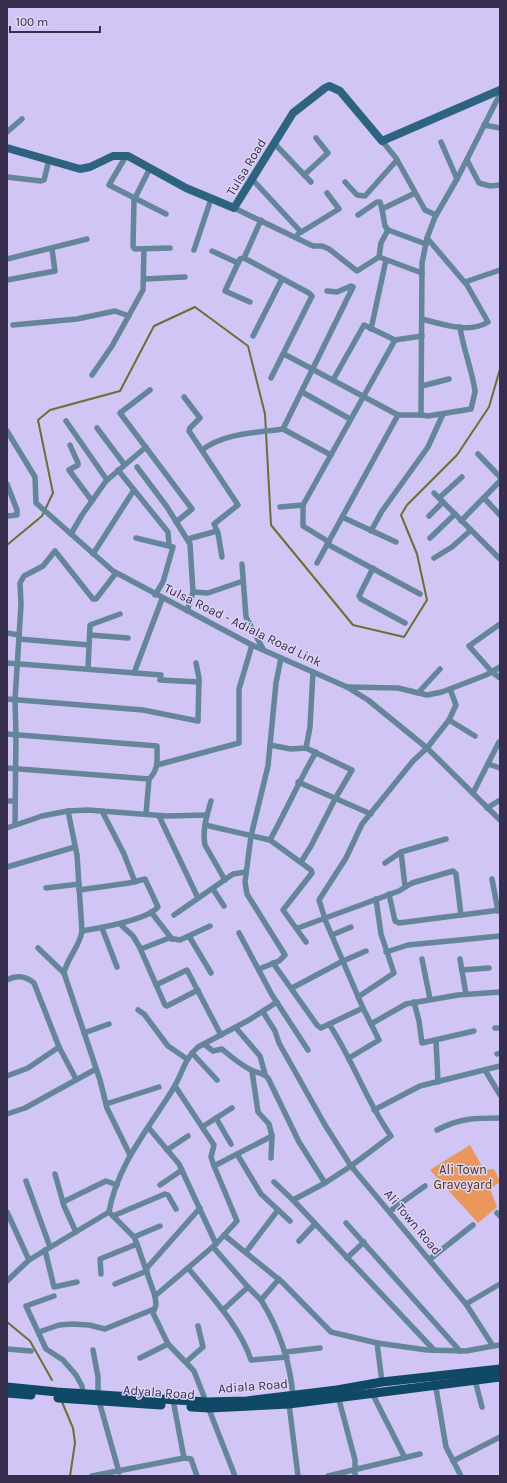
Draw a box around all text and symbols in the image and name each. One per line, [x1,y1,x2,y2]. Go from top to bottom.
scale bar [10,8,100,34]
text: 100 m [16,15,48,29]
street label: Tulsa Road [223,136,269,198]
street label: Tulsa Road - Adiala Road Link [162,580,324,670]
park label: Ali Town Graveyard [433,1162,493,1192]
street label: Ali Town Road [381,1186,445,1258]
street label: Adiala Road [218,1376,288,1396]
street label: Adyala Road [122,1382,196,1402]

